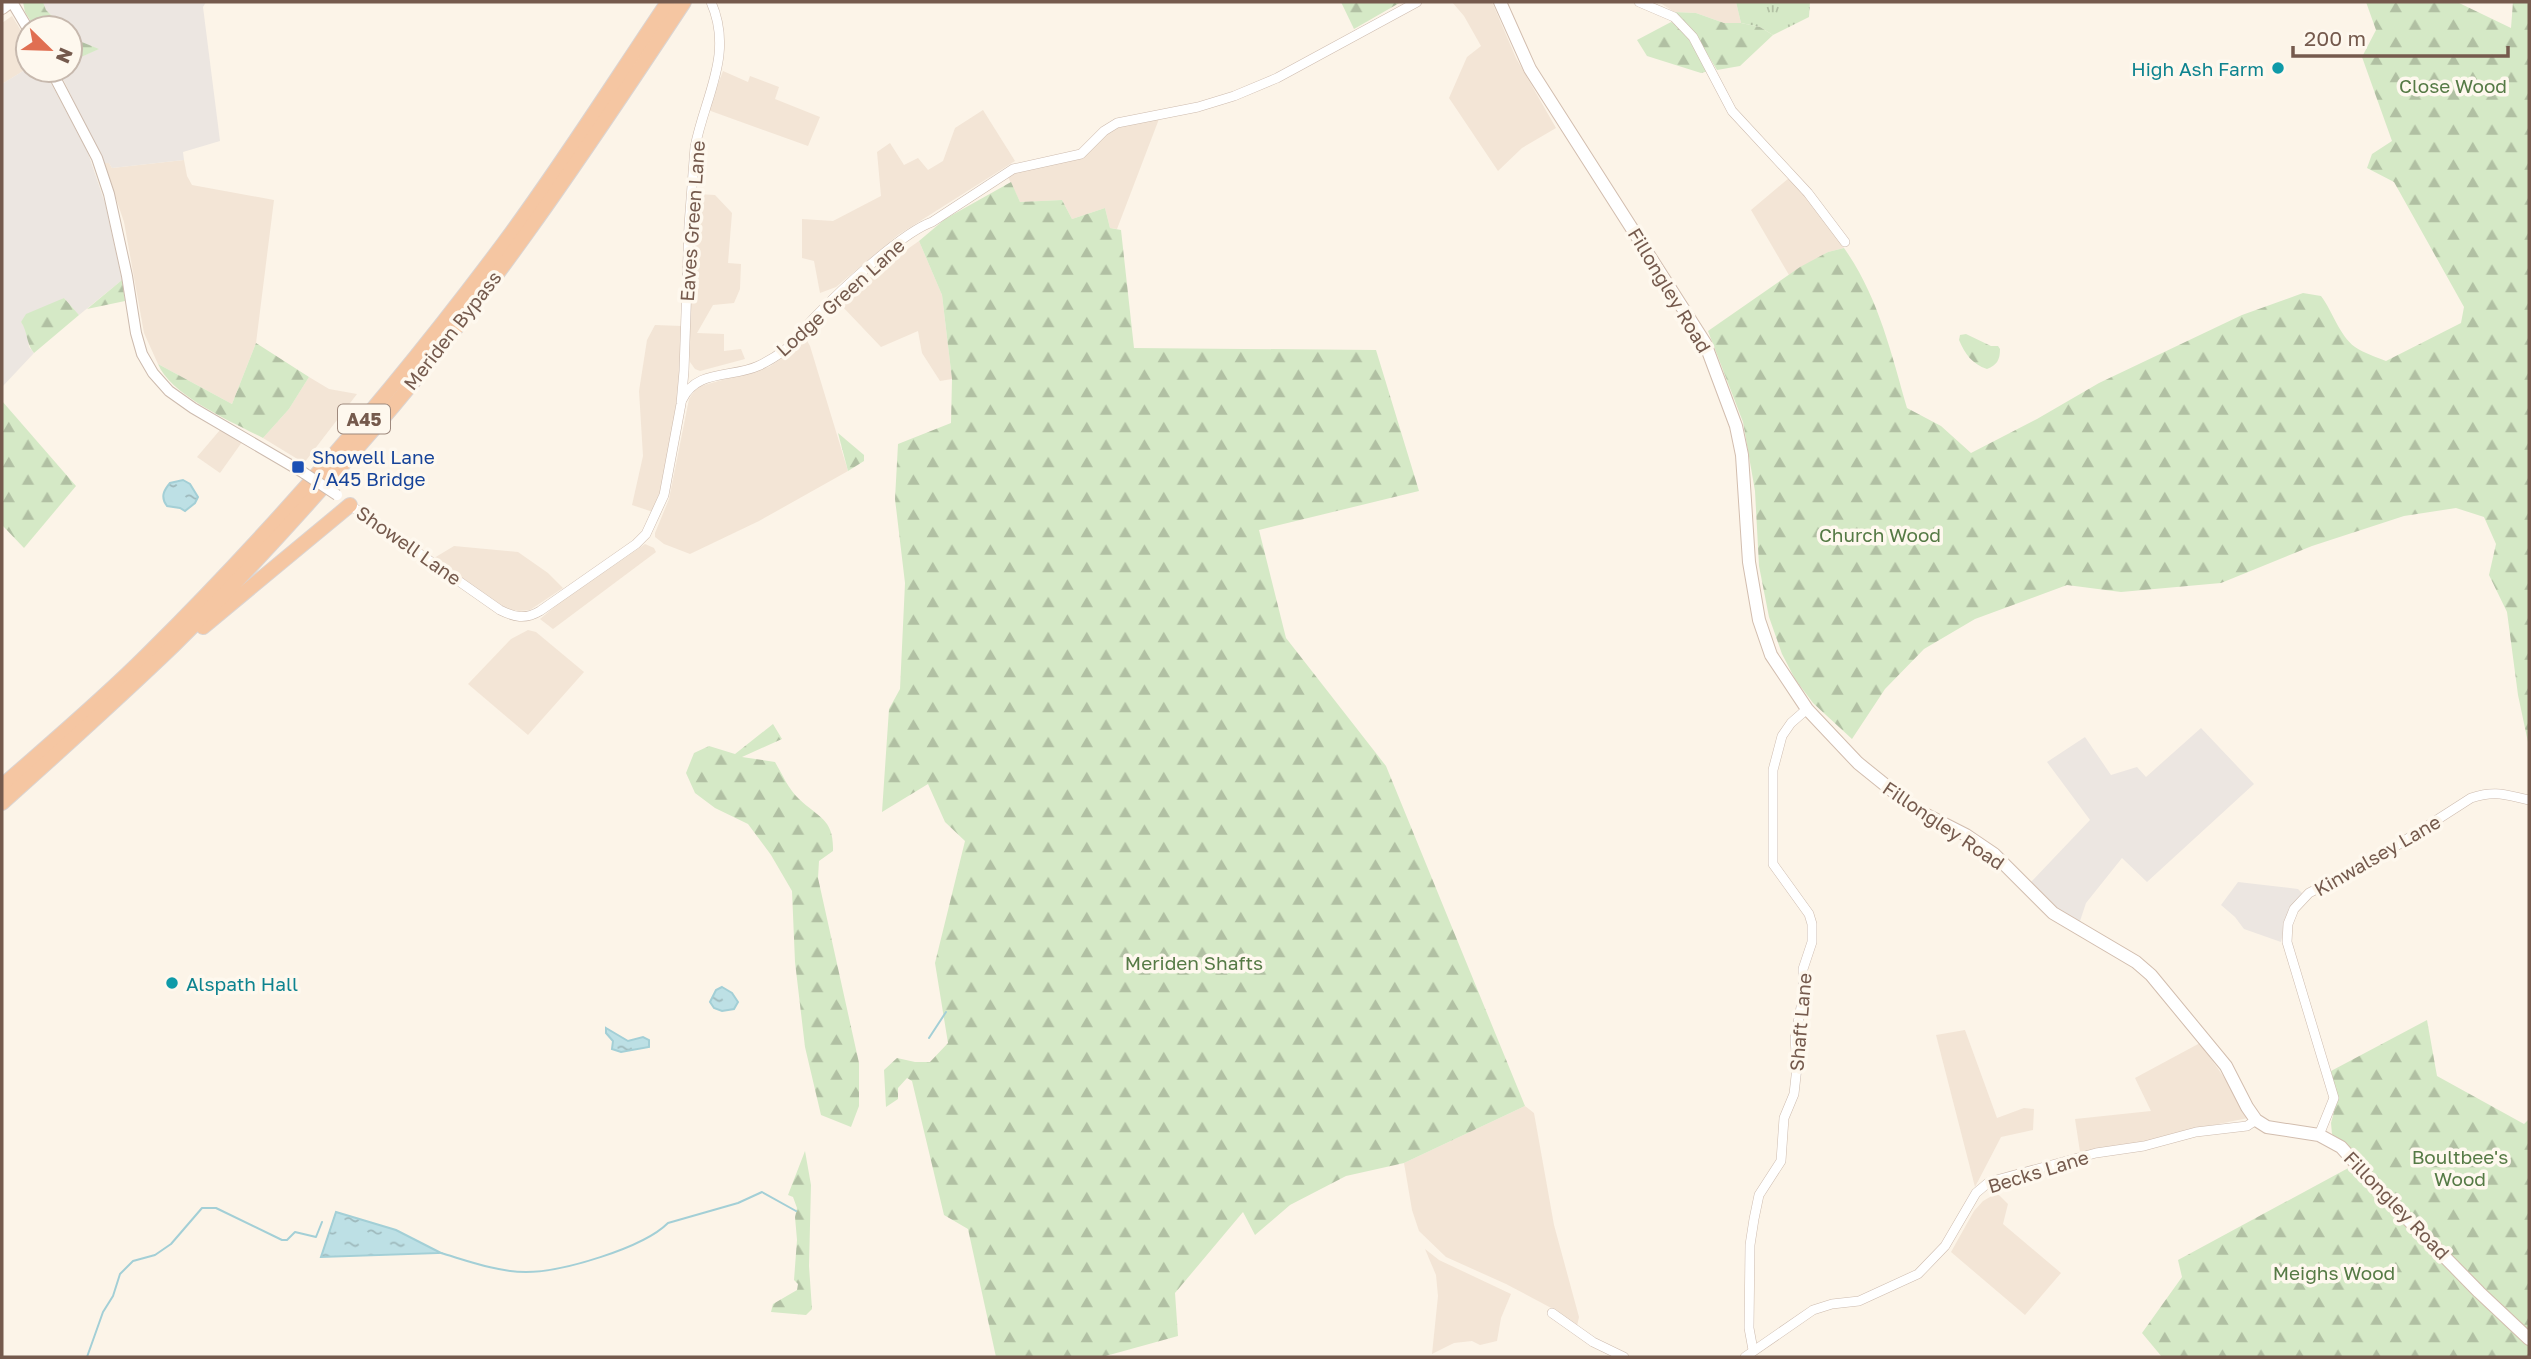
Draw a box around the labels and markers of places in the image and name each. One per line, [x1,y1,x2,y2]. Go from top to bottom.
place label: High Ash Farm [2131,57,2264,80]
marker: High Ash Farm [2270,60,2286,76]
place label: Showell Lane / A45 Bridge [312,445,435,490]
marker: Showell Lane / A45 Bridge [290,459,306,475]
place label: Alspath Hall [186,972,298,995]
marker: Alspath Hall [164,975,180,991]

